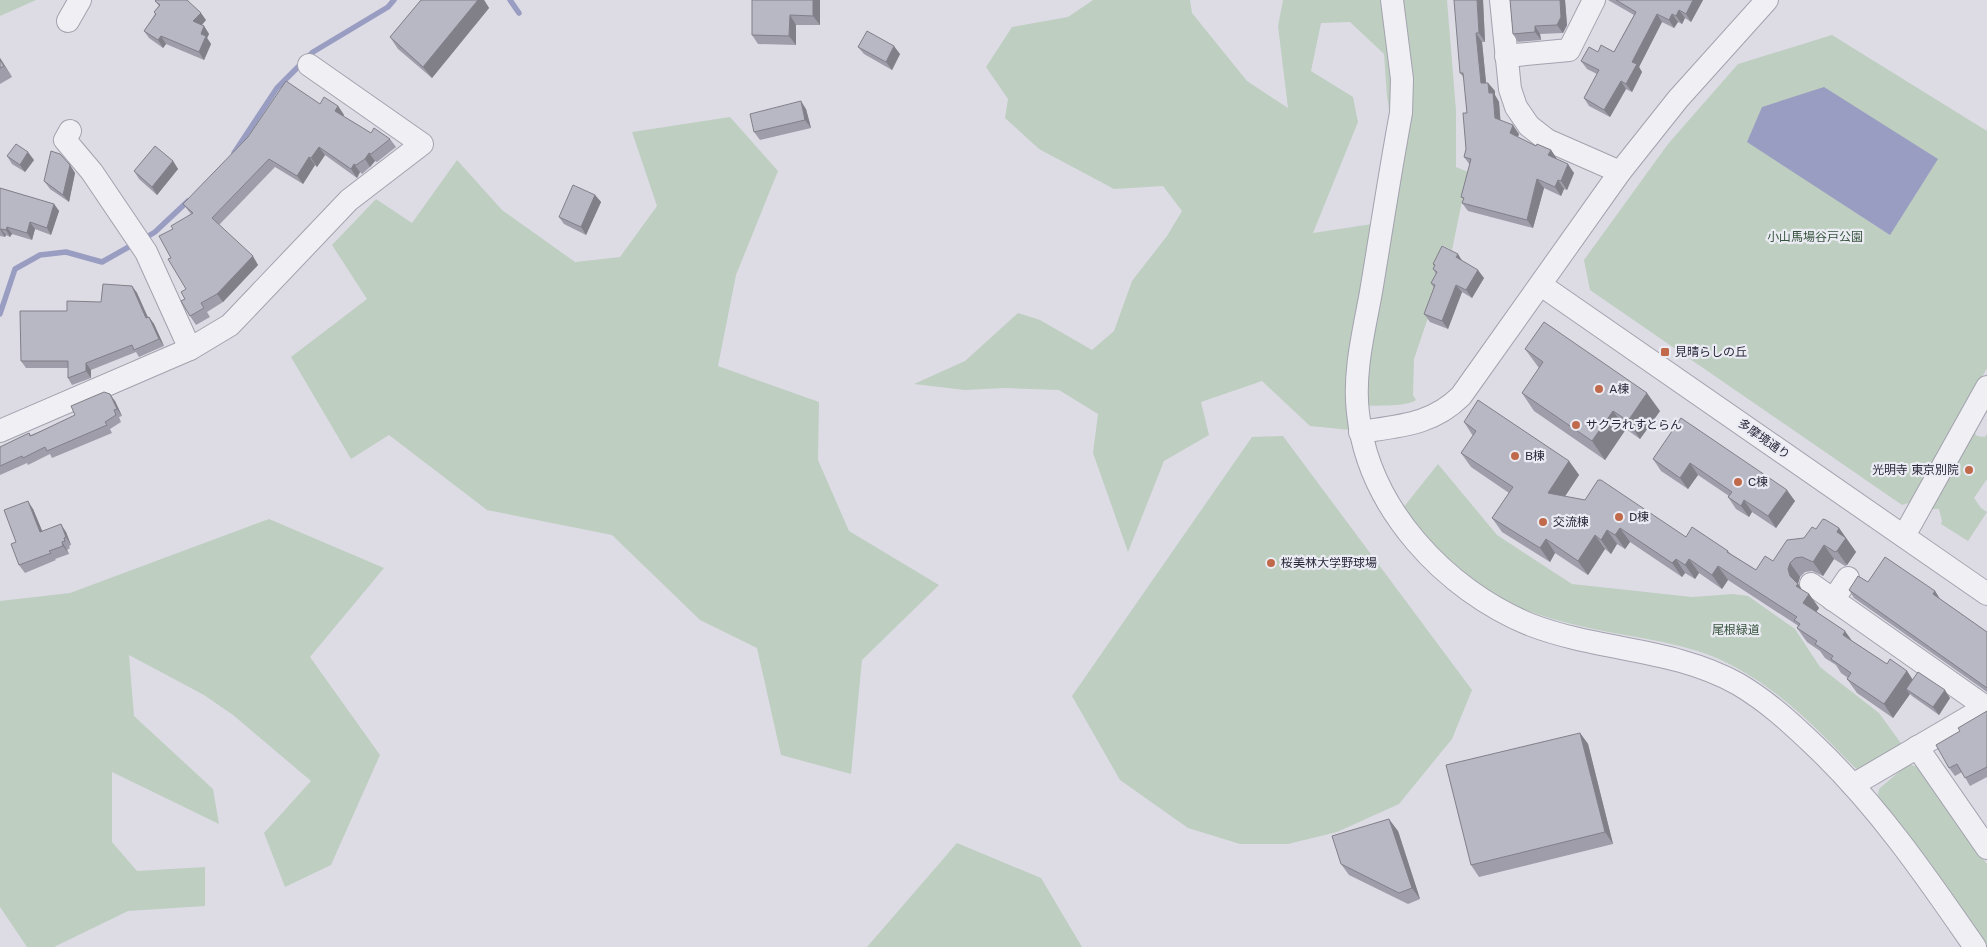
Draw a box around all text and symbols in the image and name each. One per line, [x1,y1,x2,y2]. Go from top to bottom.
park label: 小山馬場谷戸公園 [1767,230,1863,244]
place label: 見晴らしの丘 [1675,345,1747,359]
marker: 見晴らしの丘 [1659,346,1671,358]
place label: A棟 [1609,382,1630,396]
marker: A棟 [1593,383,1605,395]
street label: 多摩境通り [1735,416,1793,462]
place label: サクラれすとらん [1586,418,1682,432]
marker: サクラれすとらん [1570,419,1582,431]
place label: B棟 [1525,449,1545,463]
marker: B棟 [1509,450,1521,462]
place label: 光明寺 東京別院 [1872,463,1959,477]
marker: 光明寺 東京別院 [1963,464,1975,476]
place label: C棟 [1748,475,1768,489]
marker: C棟 [1732,476,1744,488]
place label: D棟 [1629,510,1649,524]
marker: D棟 [1613,511,1625,523]
place label: 交流棟 [1553,515,1589,529]
marker: 交流棟 [1537,516,1549,528]
place label: 桜美林大学野球場 [1281,556,1377,570]
marker: 桜美林大学野球場 [1265,557,1277,569]
park label: 尾根緑道 [1712,623,1760,637]

